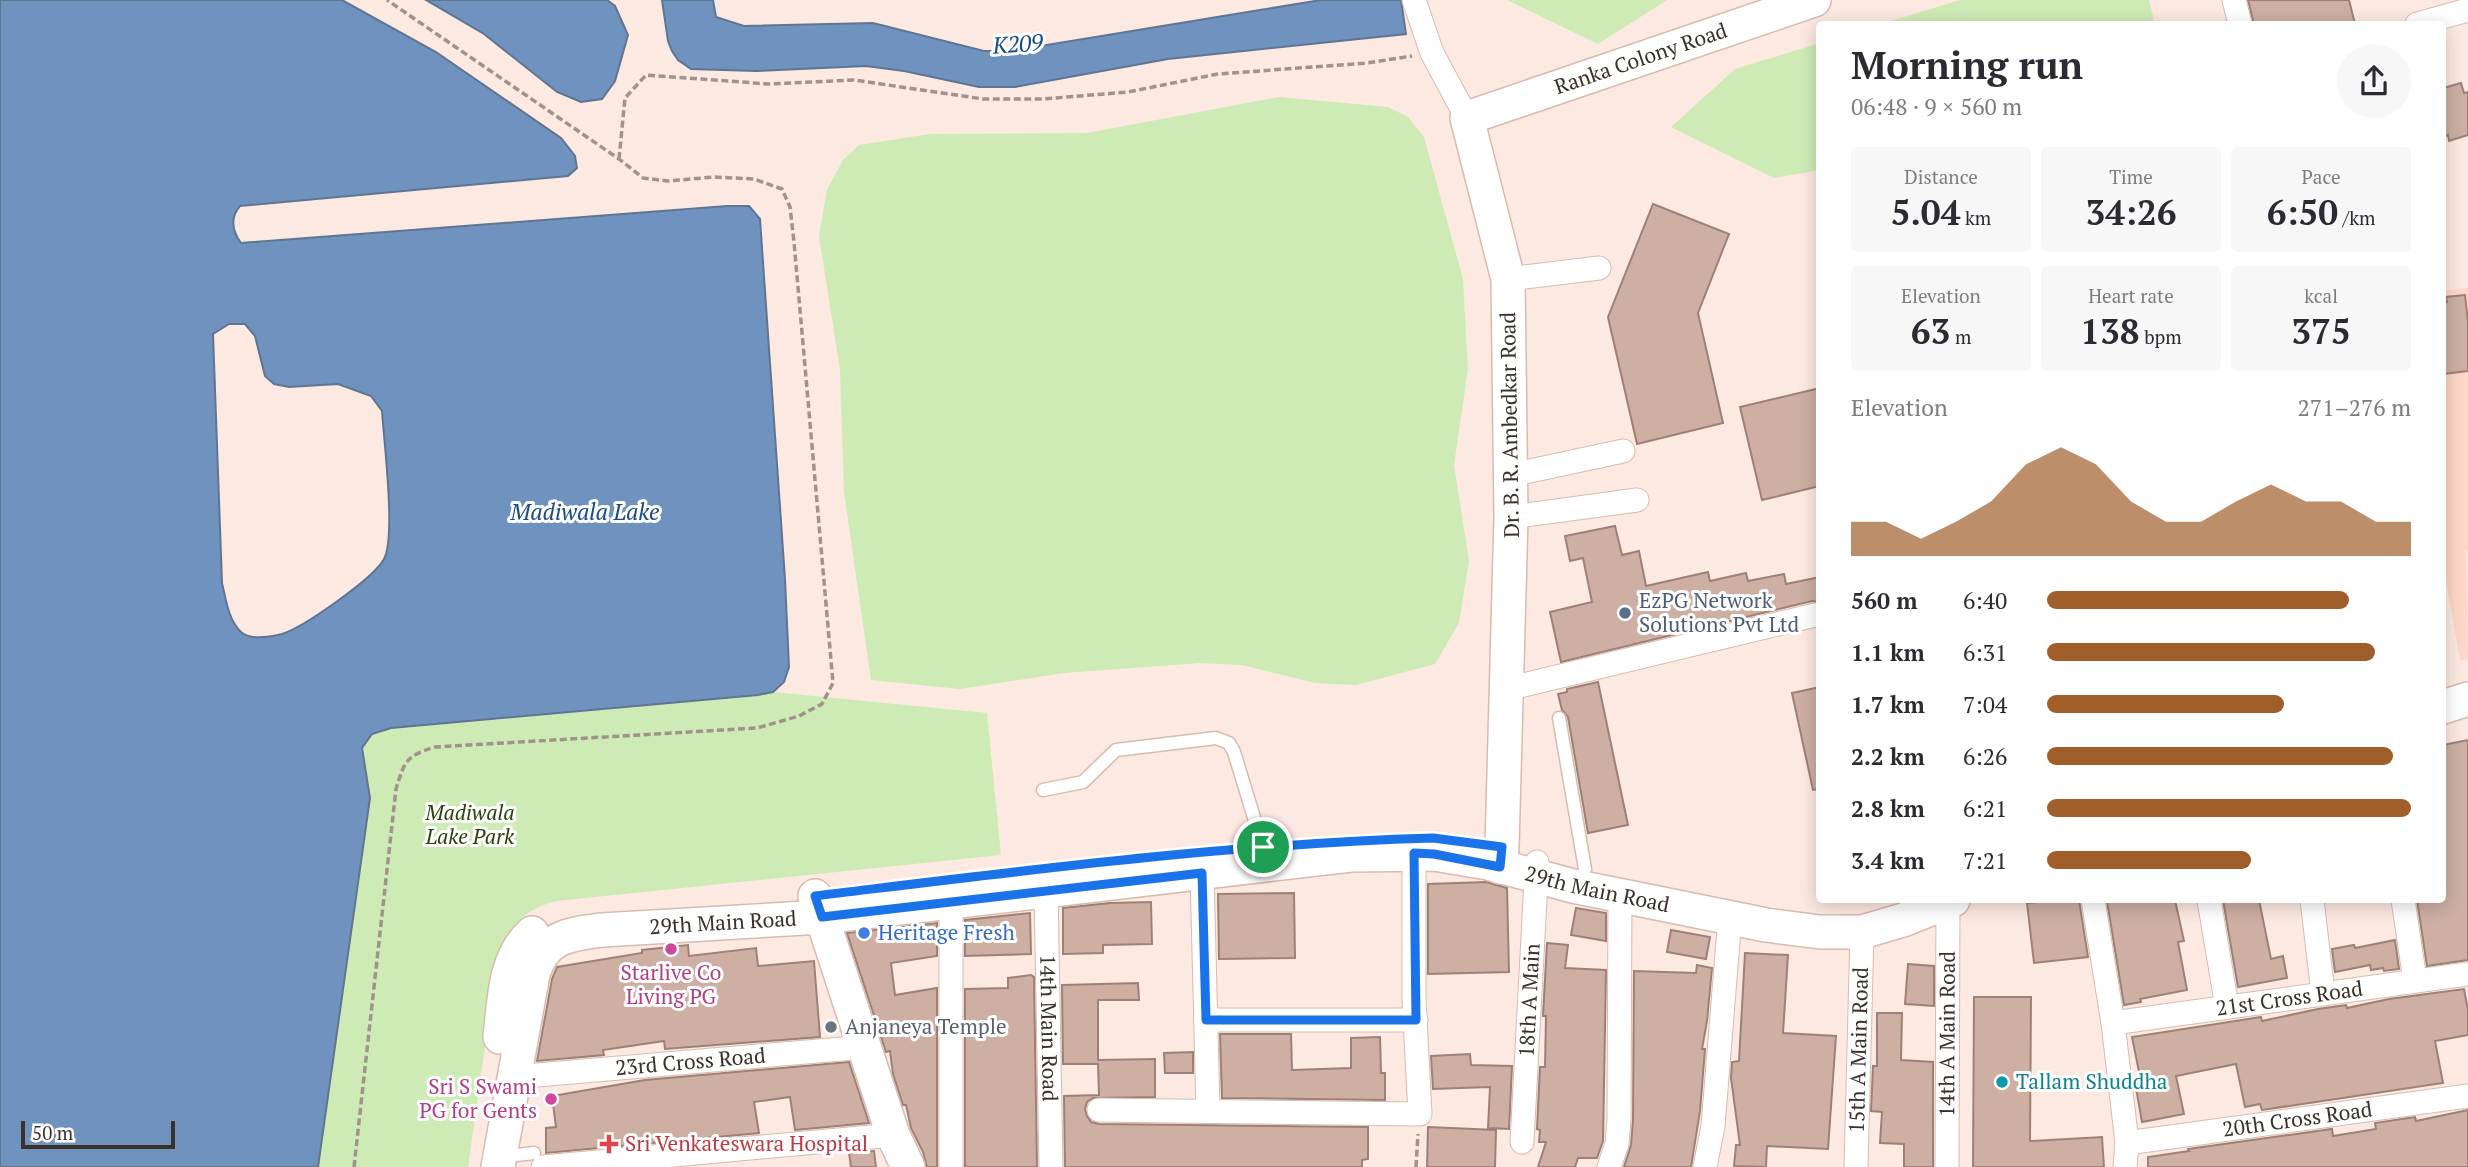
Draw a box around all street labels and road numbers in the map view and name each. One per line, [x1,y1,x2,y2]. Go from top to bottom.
street label: Ranka Colony Road [1550,15,1731,100]
street label: Dr. B. R. Ambedkar Road [1493,311,1525,538]
street label: 29th Main Road [1522,859,1672,918]
street label: 29th Main Road [649,904,798,940]
street label: 18th A Main [1512,942,1546,1058]
street label: 14th A Main Road [1932,951,1961,1117]
street label: 14th Main Road [1034,954,1065,1102]
street label: 15th A Main Road [1842,966,1874,1133]
street label: 21st Cross Road [2214,974,2365,1022]
street label: 23rd Cross Road [614,1041,767,1081]
street label: 20th Cross Road [2221,1094,2374,1143]

